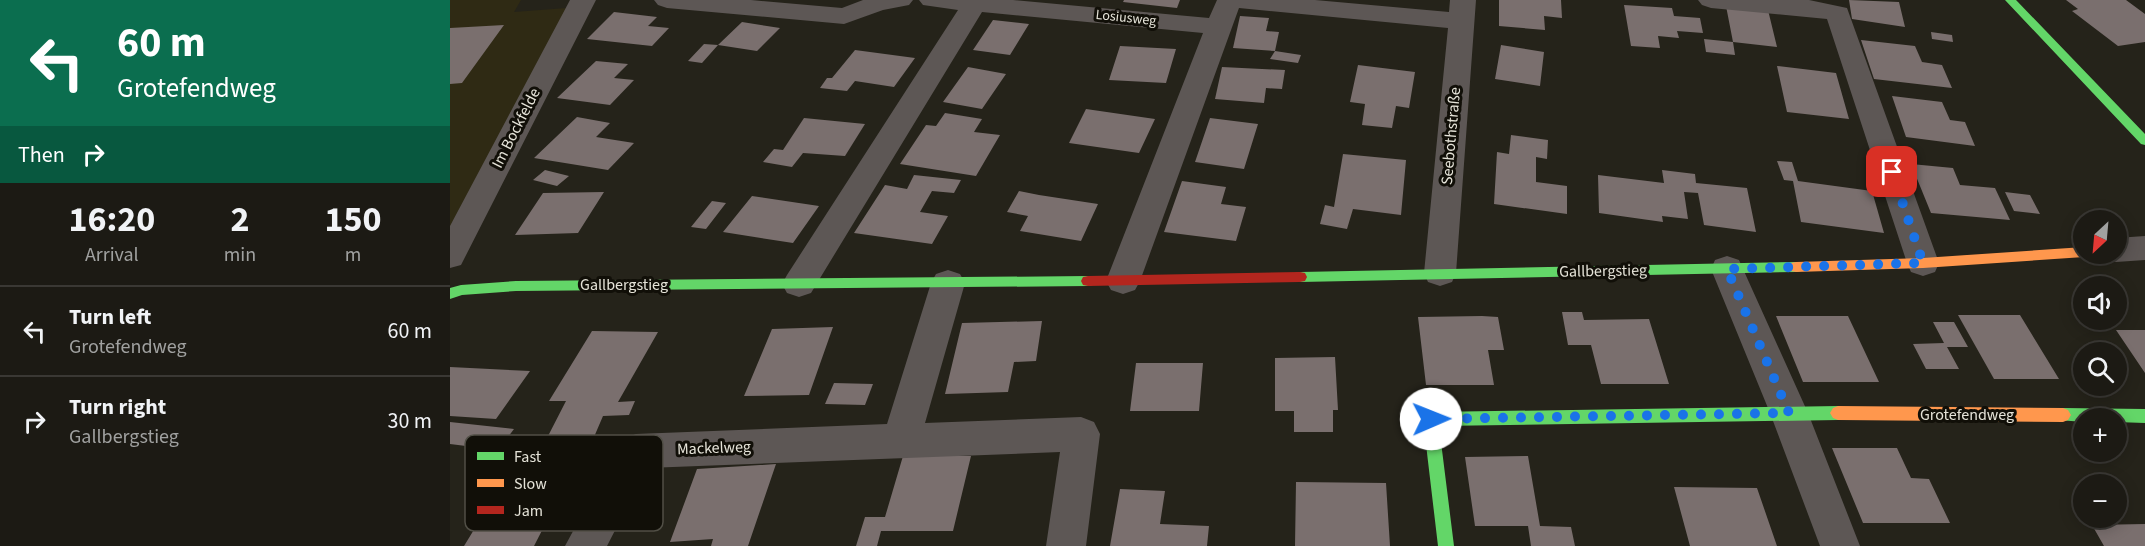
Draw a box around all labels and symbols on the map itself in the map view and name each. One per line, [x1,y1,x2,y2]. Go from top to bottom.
street label: Losiusweg [1095,5,1157,31]
street label: Im Bockfelde [486,84,546,172]
street label: Seebothstraße [1436,86,1466,186]
pin [1866,146,1917,197]
north arrow [2073,210,2127,264]
street label: Gallbergstieg [1559,259,1647,283]
street label: Gallbergstieg [580,274,668,296]
position arrow [1399,387,1463,451]
street label: Grotefendweg [1920,404,2014,426]
legend [465,435,663,531]
street label: Mackelweg [677,436,751,460]
text: Fast [514,446,542,468]
text: Slow [514,473,547,495]
text: Jam [514,500,543,522]

